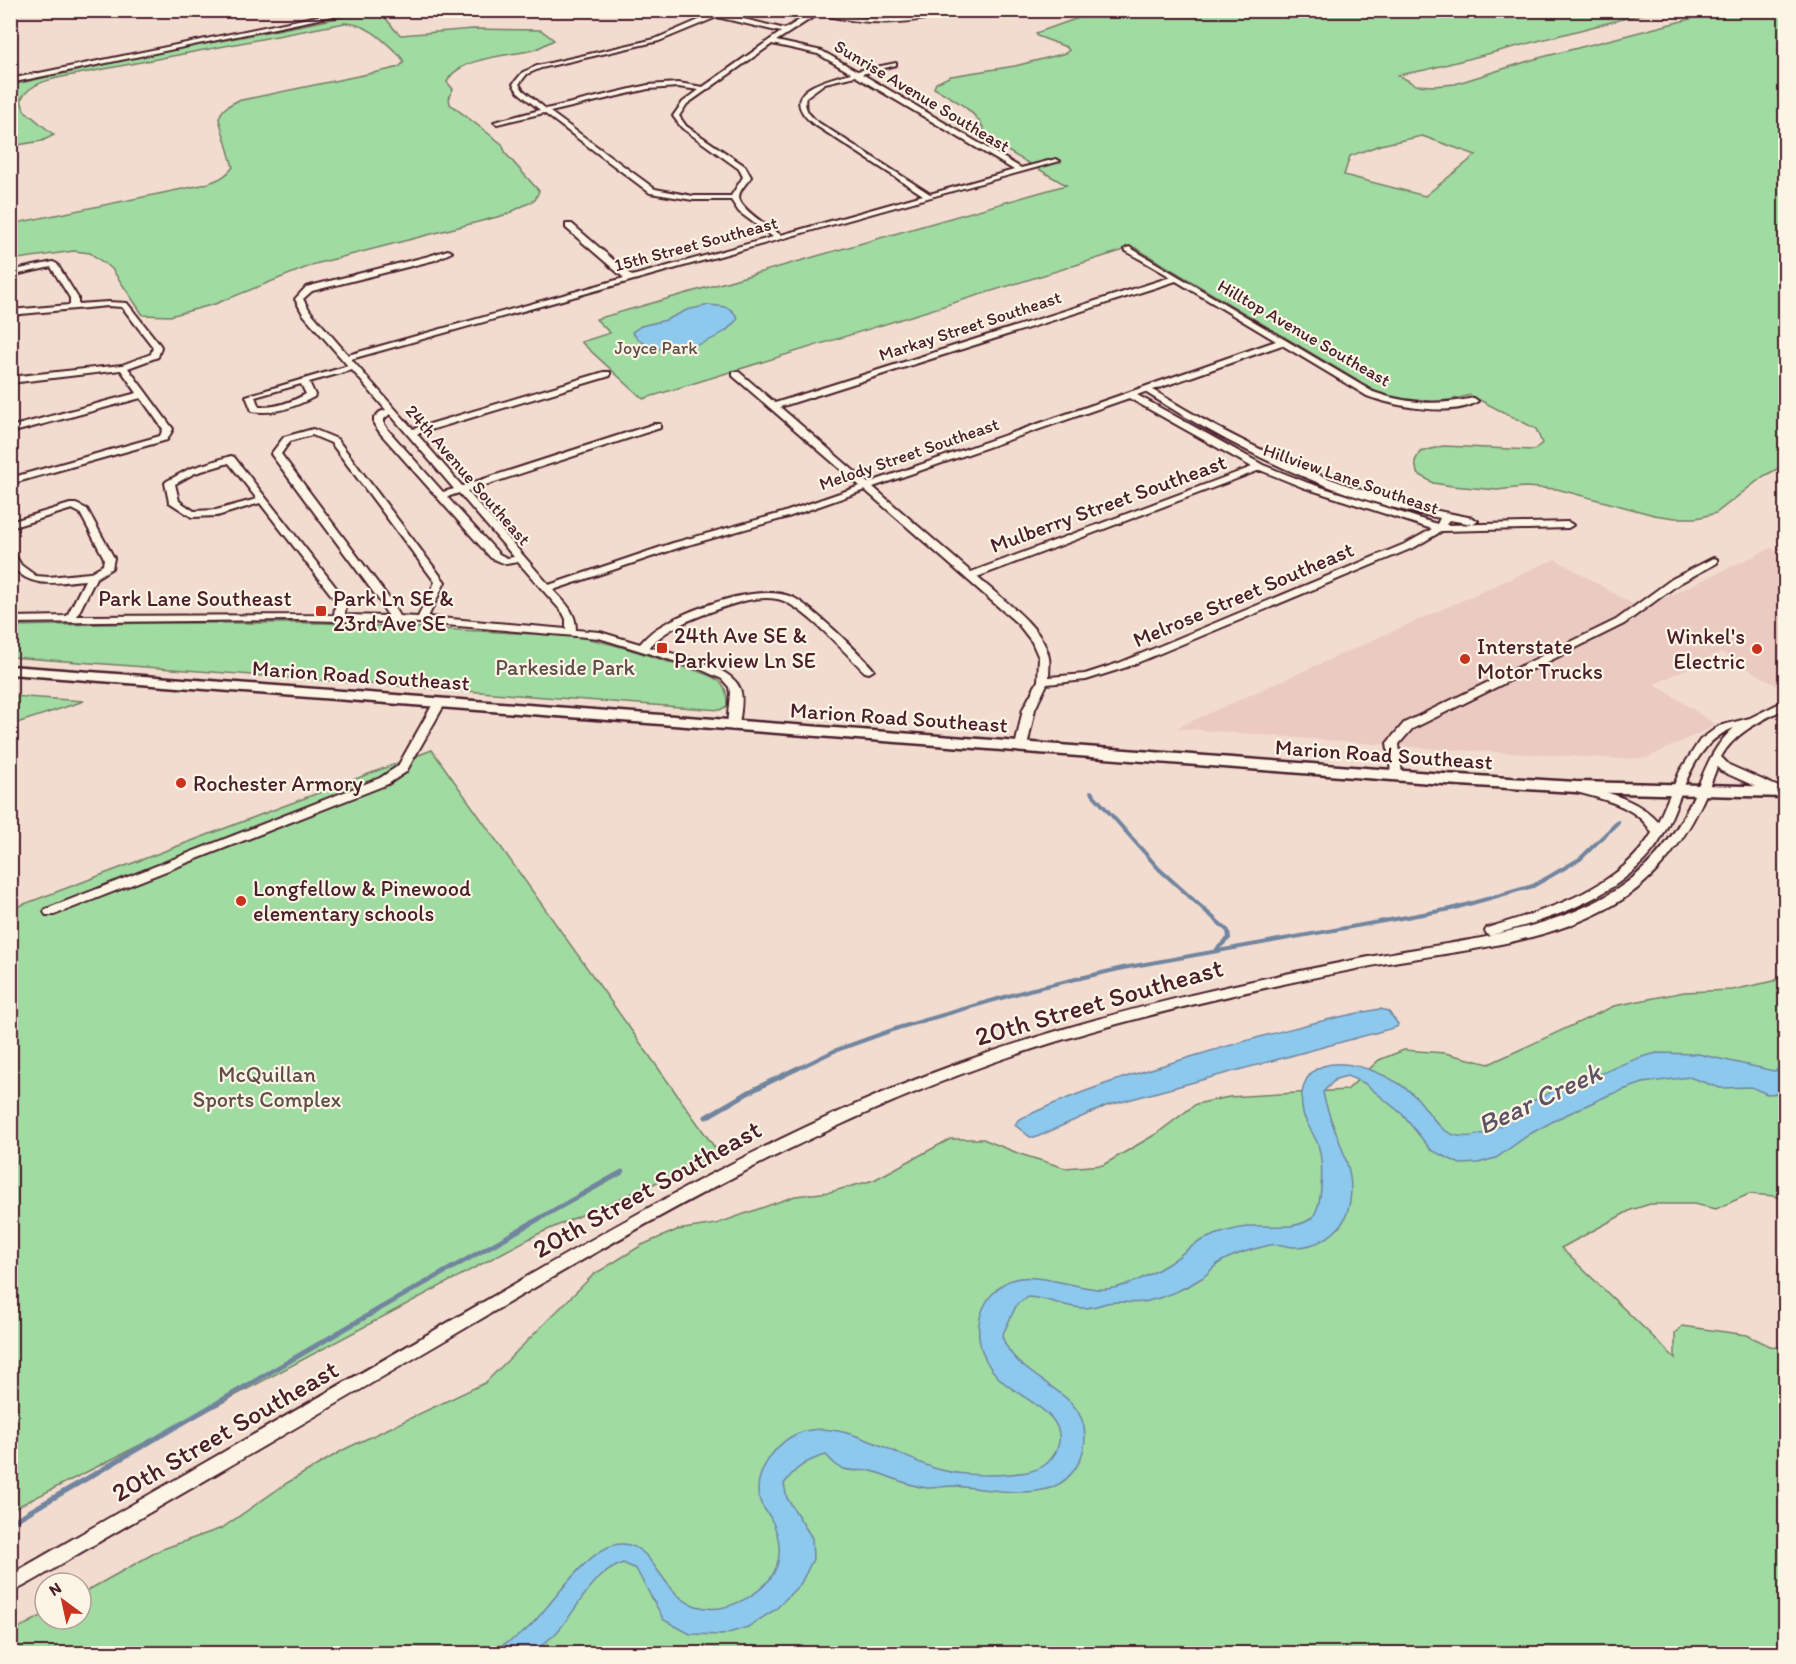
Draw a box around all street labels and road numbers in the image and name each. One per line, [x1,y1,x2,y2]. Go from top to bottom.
street label: Sunrise Avenue Southeast [830,35,1014,157]
street label: 15th Street Southeast [612,212,780,276]
street label: Hilltop Avenue Southeast [1214,274,1395,392]
street label: Markay Street Southeast [876,286,1064,366]
street label: 24th Avenue Southeast [401,400,535,550]
street label: Melody Street Southeast [816,413,1002,495]
street label: Hillview Lane Southeast [1260,439,1442,519]
street label: Mulberry Street Southeast [986,448,1230,559]
street label: Melrose Street Southeast [1129,536,1358,653]
street label: Park Lane Southeast [98,585,292,612]
street label: Marion Road Southeast [251,654,471,697]
street label: Marion Road Southeast [789,696,1009,739]
street label: Marion Road Southeast [1274,733,1494,776]
street label: 20th Street Southeast [971,950,1227,1053]
street label: 20th Street Southeast [527,1112,767,1265]
street label: 20th Street Southeast [106,1352,344,1509]

